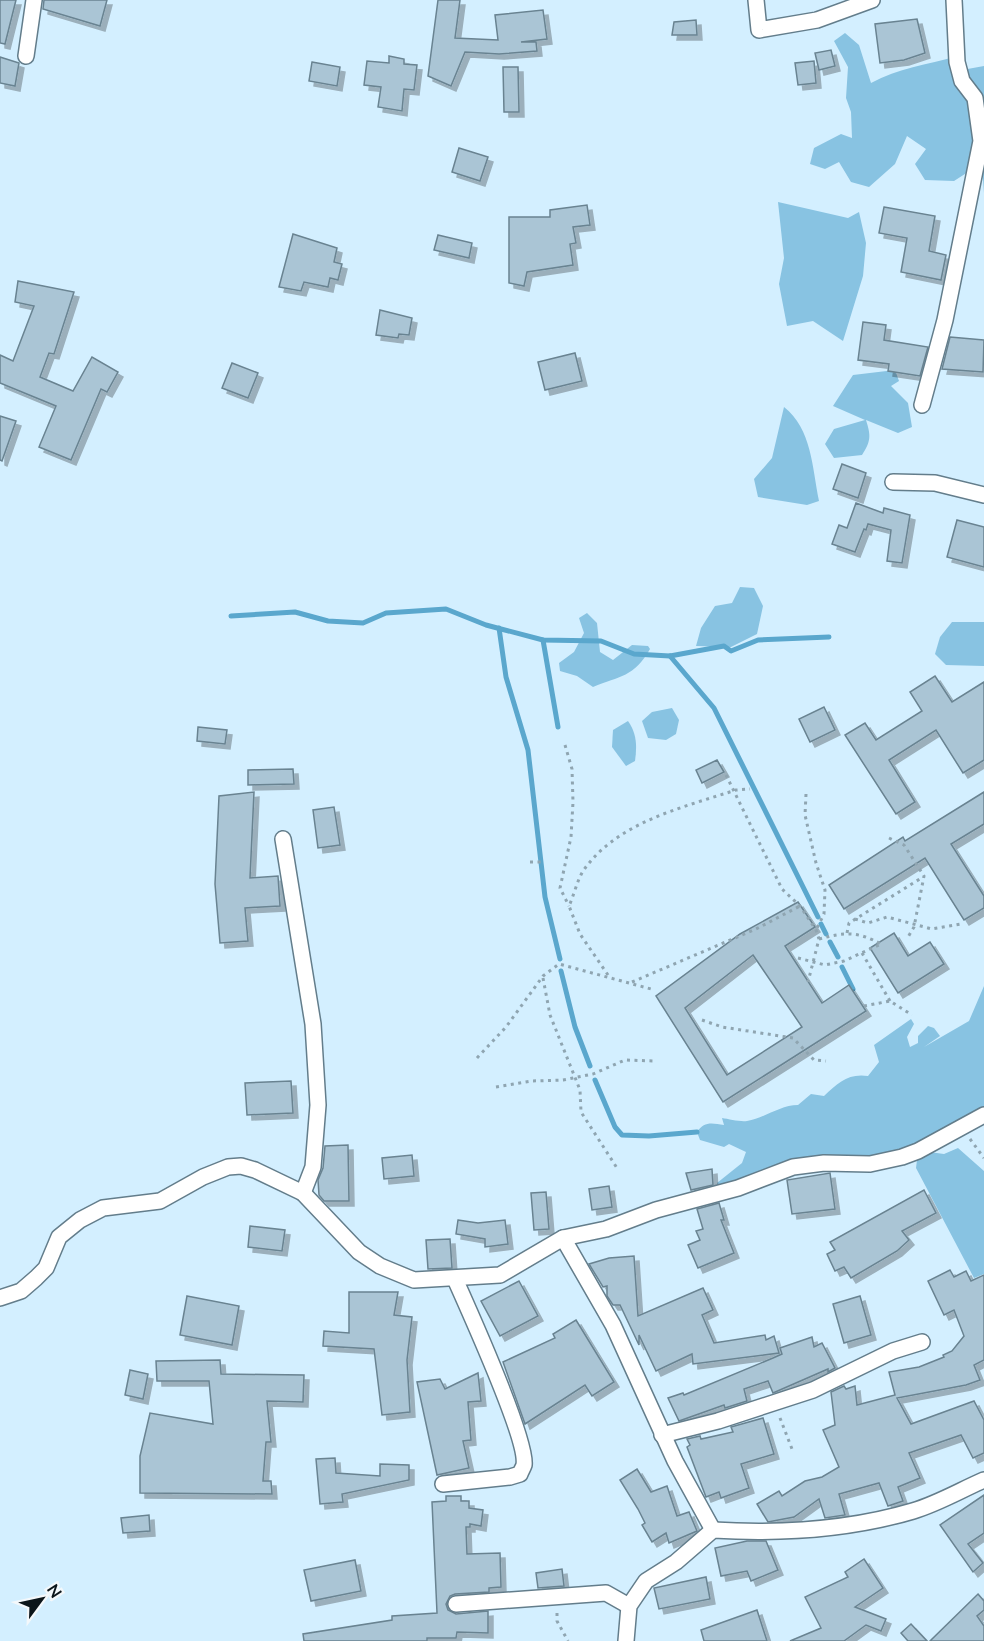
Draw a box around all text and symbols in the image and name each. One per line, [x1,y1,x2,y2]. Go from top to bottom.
north arrow [12,1569,72,1629]
text: N [44,1580,66,1601]

